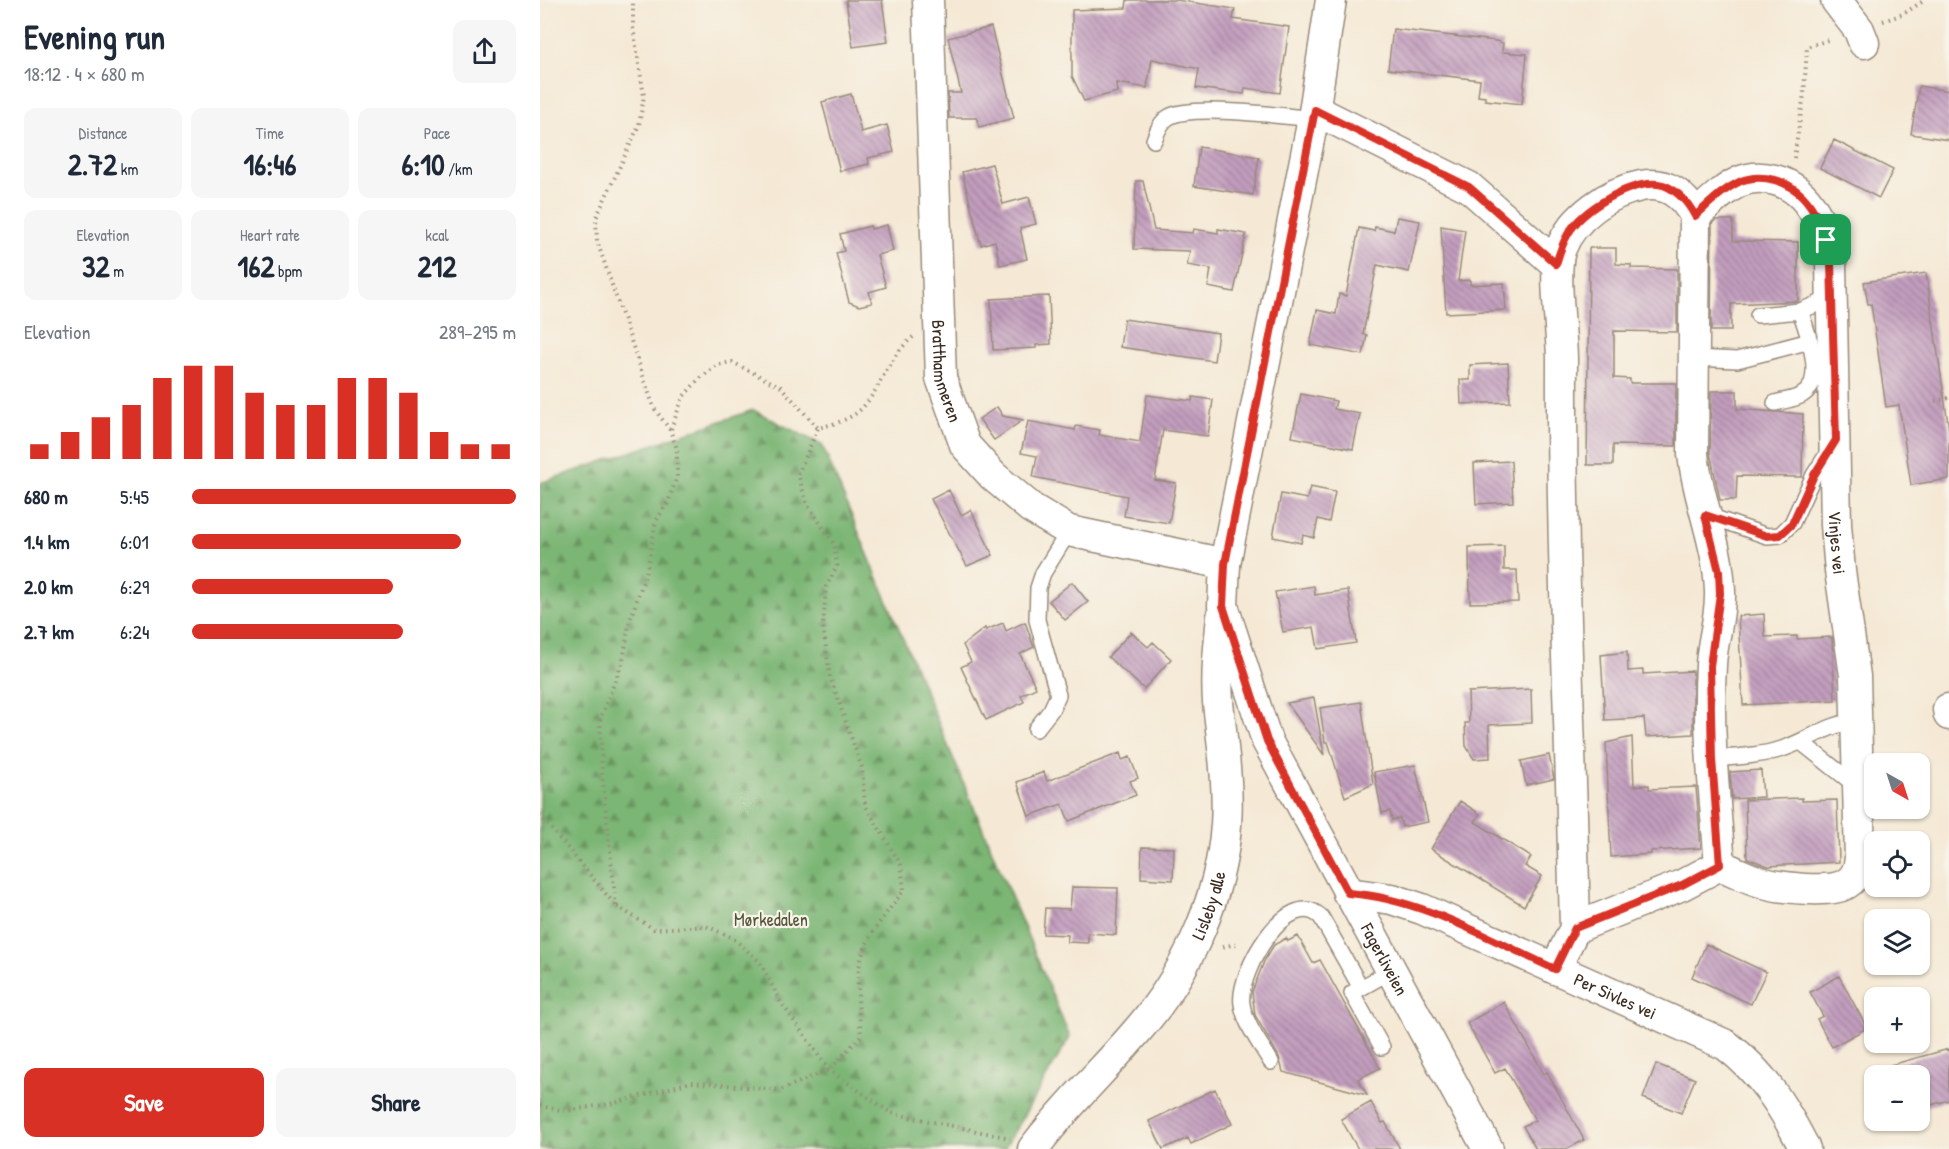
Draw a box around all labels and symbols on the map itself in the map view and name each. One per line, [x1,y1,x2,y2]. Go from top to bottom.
pin [1800,214,1851,265]
street label: Bratthammeren [927,319,968,425]
street label: Vinjes vei [1823,511,1853,576]
north arrow [1864,753,1930,819]
street label: Lisleby alle [1185,869,1231,944]
park label: Mørkedalen [734,907,808,932]
street label: Fagerliveien [1355,918,1415,1000]
street label: Per Sivles vei [1570,966,1661,1025]

